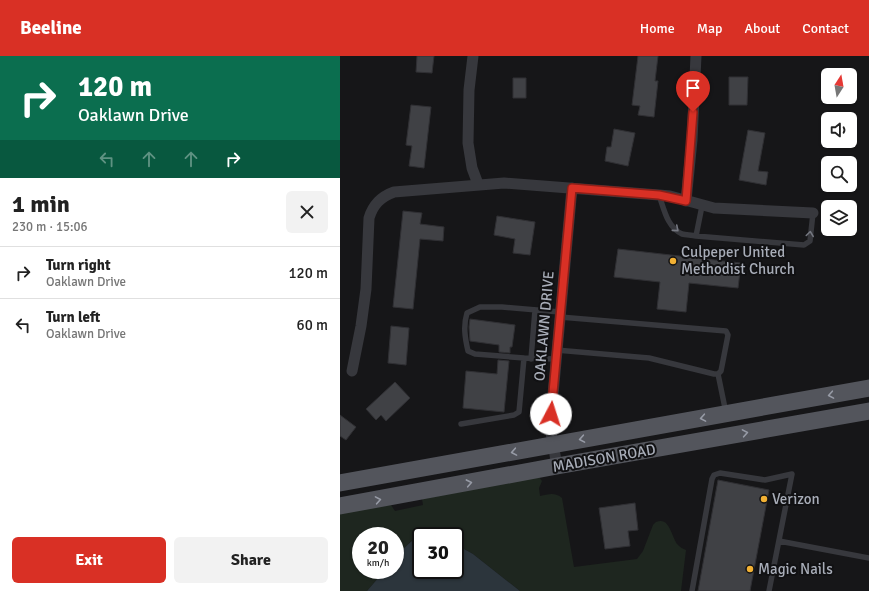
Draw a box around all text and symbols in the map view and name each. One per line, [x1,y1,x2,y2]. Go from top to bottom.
text: Beeline [20,16,82,40]
text: Home [640,20,675,37]
text: Map [697,20,722,37]
text: About [744,20,780,37]
text: Contact [802,20,849,37]
north arrow [821,68,857,104]
map controls [821,68,857,236]
text: 120 m [78,70,152,104]
pin [676,71,710,112]
icon: right [12,72,64,124]
icon: arrive [682,77,704,99]
text: Oaklawn Drive [78,104,189,126]
button: sound [821,112,857,148]
icon: left [96,148,118,170]
icon: ahead [138,148,160,170]
icon: ahead [180,148,202,170]
icon: right [222,148,244,170]
button: search [821,156,857,192]
text: 1 min [12,189,70,219]
button: close [286,191,328,233]
button: layers [821,200,857,236]
text: 230 m · 15:06 [12,219,88,235]
one-way arrow [672,224,679,231]
one-way arrow [805,231,814,238]
place label: Culpeper United Methodist Church [681,243,795,278]
text: Turn right [46,256,111,274]
marker: Culpeper United Methodist Church [668,256,678,266]
icon: right [12,262,34,284]
text: 120 m [288,264,328,282]
street label: OAKLAWN DRIVE [530,270,558,382]
text: Oaklawn Drive [46,274,126,290]
text: Turn left [46,308,100,326]
icon: left [12,314,34,336]
text: 60 m [297,316,328,334]
text: Oaklawn Drive [46,326,126,342]
one-way arrow [828,391,834,399]
position arrow [530,393,572,435]
one-way arrow [700,413,706,422]
one-way arrow [742,430,748,438]
one-way arrow [579,434,586,443]
street label: MADISON ROAD [551,440,657,476]
one-way arrow [511,447,517,455]
one-way arrow [466,479,472,488]
place label: Verizon [772,490,820,508]
marker: Verizon [759,494,769,504]
one-way arrow [375,496,382,505]
speed limit sign: 30 [412,527,464,579]
text: 20 [367,535,389,560]
button: Exit [12,537,166,583]
button: Share [174,537,328,583]
text: km/h [367,557,389,569]
place label: Magic Nails [758,560,833,578]
marker: Magic Nails [745,564,755,574]

